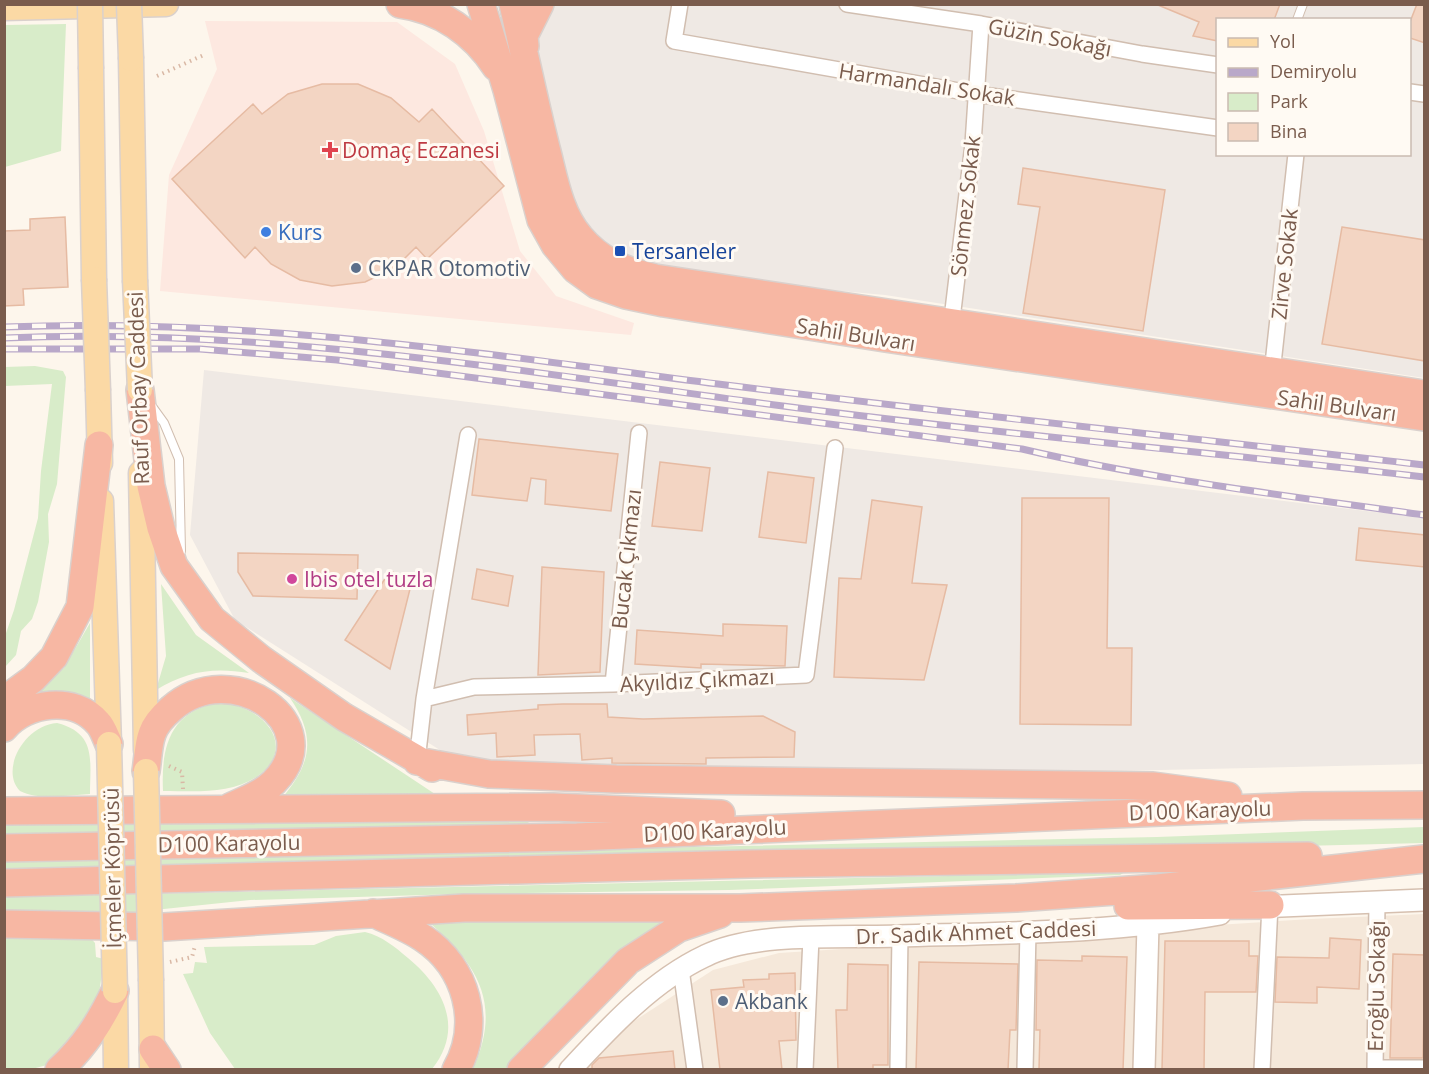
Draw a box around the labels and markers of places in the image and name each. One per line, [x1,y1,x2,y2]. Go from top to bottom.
place label: Domaç Eczanesi [342,136,500,164]
marker: Domaç Eczanesi [323,143,337,157]
place label: Kurs [278,218,322,246]
marker: Kurs [259,225,273,239]
place label: Tersaneler [632,237,736,265]
marker: Tersaneler [613,244,627,258]
place label: CKPAR Otomotiv [368,254,531,282]
marker: CKPAR Otomotiv [349,261,363,275]
place label: Ibis otel tuzla [304,565,433,593]
marker: Ibis otel tuzla [285,572,299,586]
place label: Akbank [735,987,808,1015]
marker: Akbank [716,994,730,1008]

